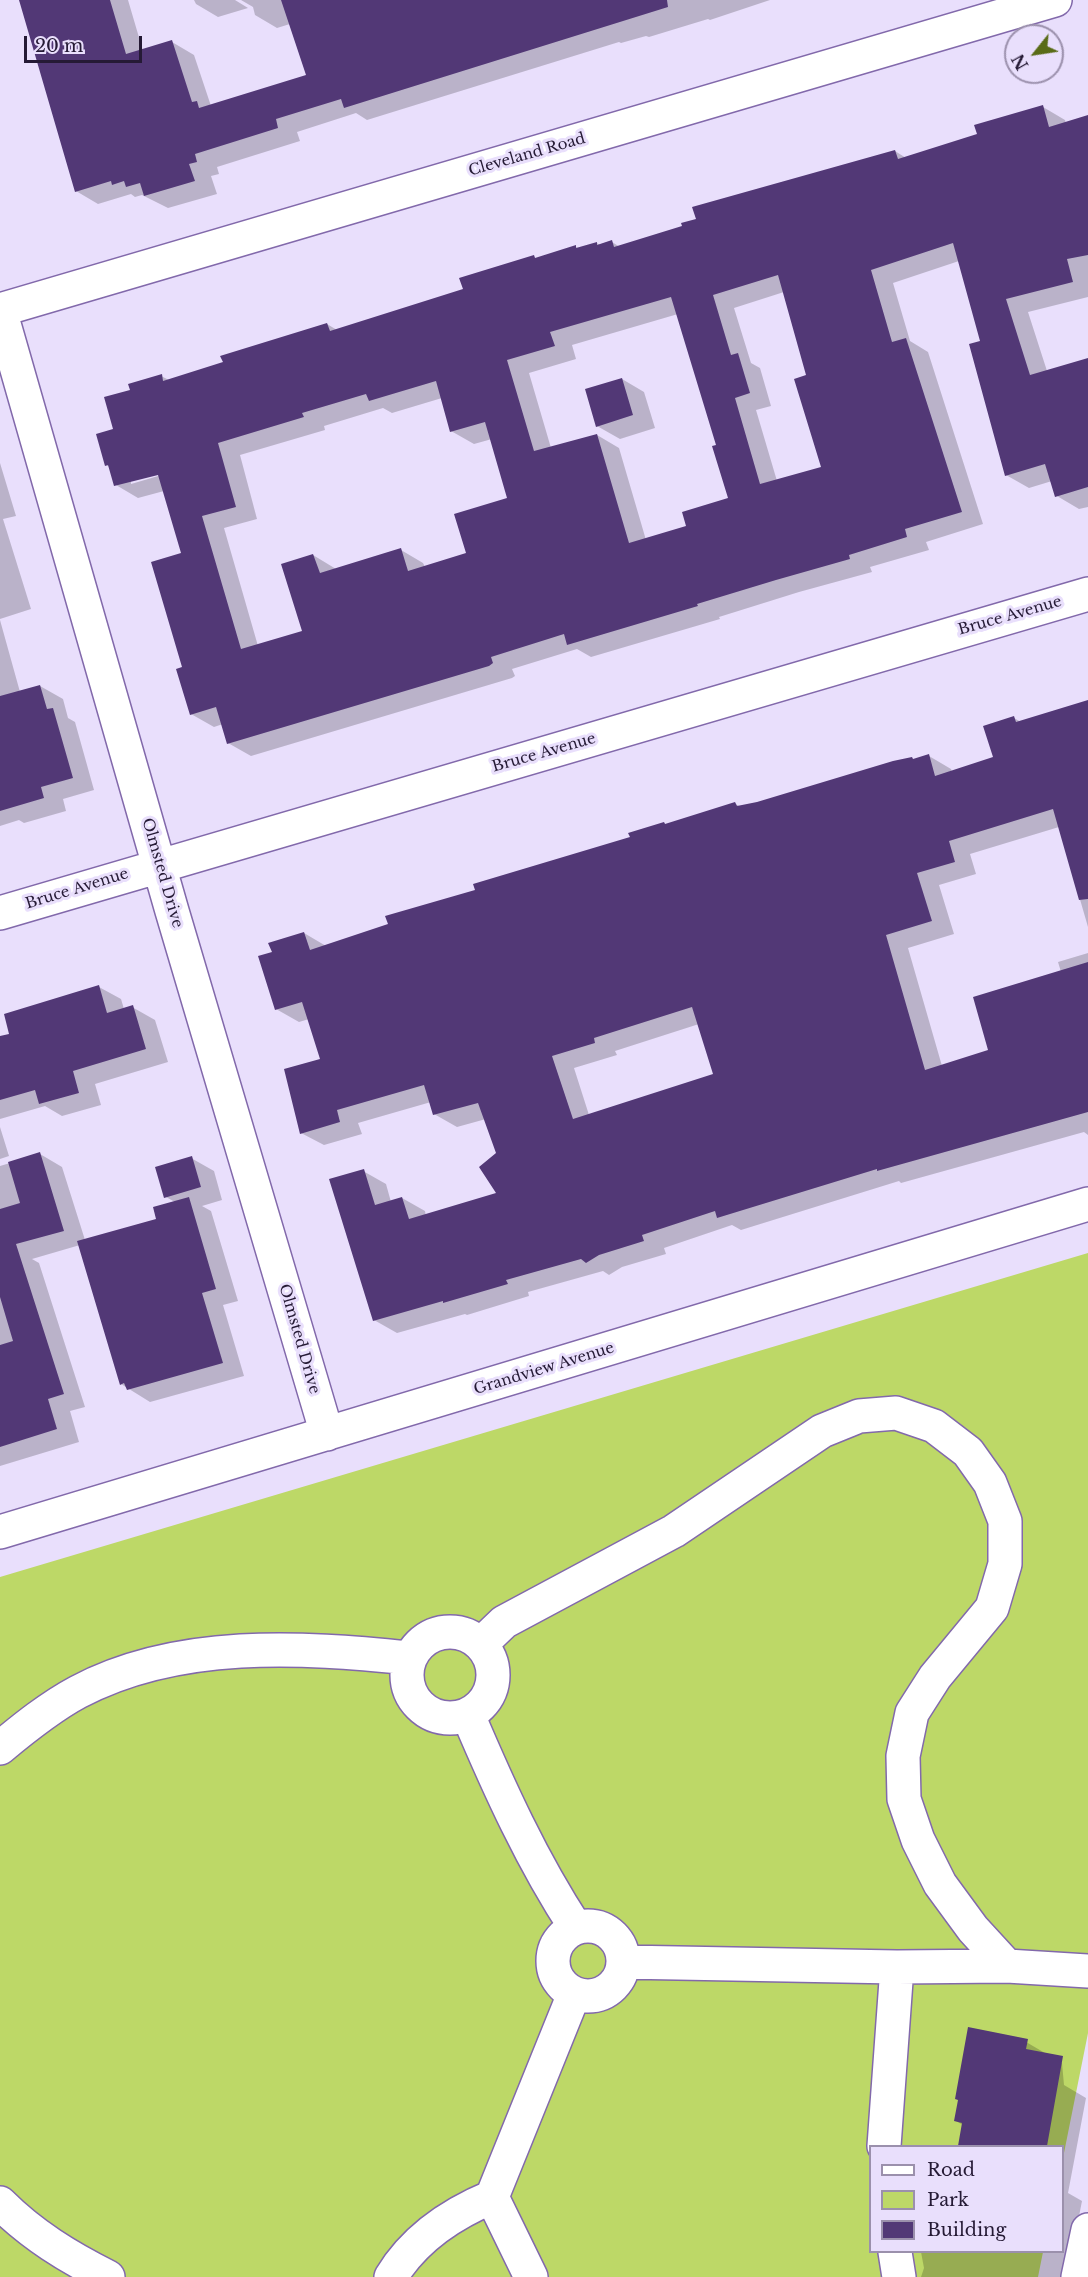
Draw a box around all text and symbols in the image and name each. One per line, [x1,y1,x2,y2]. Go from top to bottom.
scale bar [27,24,146,62]
north arrow [1004,24,1064,84]
text: 20 m [35,35,83,57]
text: N [1008,50,1033,74]
street label: Cleveland Road [467,130,587,180]
street label: Bruce Avenue [956,593,1064,639]
street label: Bruce Avenue [490,730,598,776]
street label: Olmsted Drive [138,816,186,930]
street label: Bruce Avenue [23,865,131,913]
street label: Olmsted Drive [275,1282,323,1396]
street label: Grandview Avenue [472,1339,616,1399]
legend [869,2145,1064,2253]
text: Road [927,2159,975,2181]
text: Park [927,2189,969,2211]
text: Building [927,2219,1006,2241]

